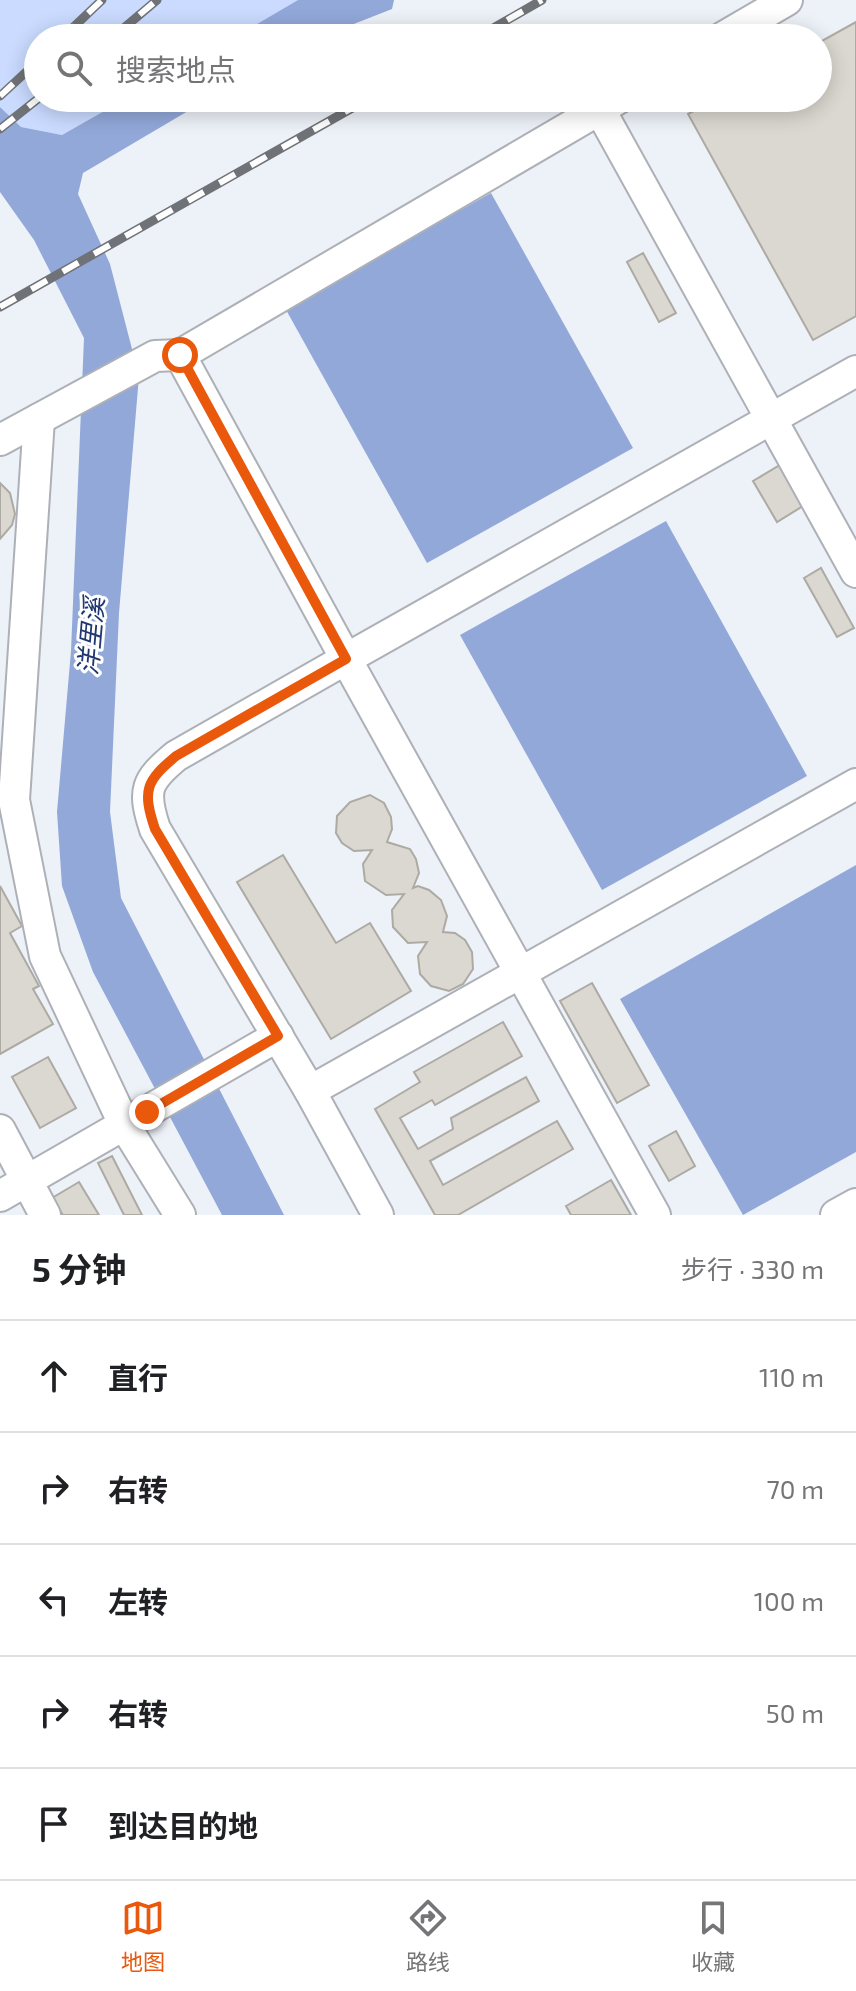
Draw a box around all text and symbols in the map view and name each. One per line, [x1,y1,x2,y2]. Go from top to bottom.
search box [24,24,832,112]
icon: search [52,46,96,90]
text: 搜索地点 [116,51,236,87]
route start [162,337,198,373]
water label: 洋里溪 [71,593,109,676]
route end [129,1094,165,1130]
text: 5 分钟 [32,1248,126,1289]
text: 步行 · 330 m [681,1253,824,1284]
icon: ahead [32,1354,76,1398]
text: 直行 [108,1359,168,1395]
text: 110 m [759,1361,824,1392]
icon: right [32,1466,76,1510]
text: 右转 [108,1471,168,1507]
text: 70 m [766,1473,824,1504]
icon: left [32,1578,76,1622]
text: 左转 [108,1583,168,1619]
text: 100 m [754,1585,824,1616]
icon: right [32,1690,76,1734]
text: 右转 [108,1695,168,1731]
text: 50 m [766,1697,824,1728]
icon: arrive [32,1802,76,1846]
text: 到达目的地 [108,1807,258,1843]
tab: 地图 [121,1896,165,1976]
tab: 路线 [406,1896,450,1976]
tab: 收藏 [691,1896,735,1976]

